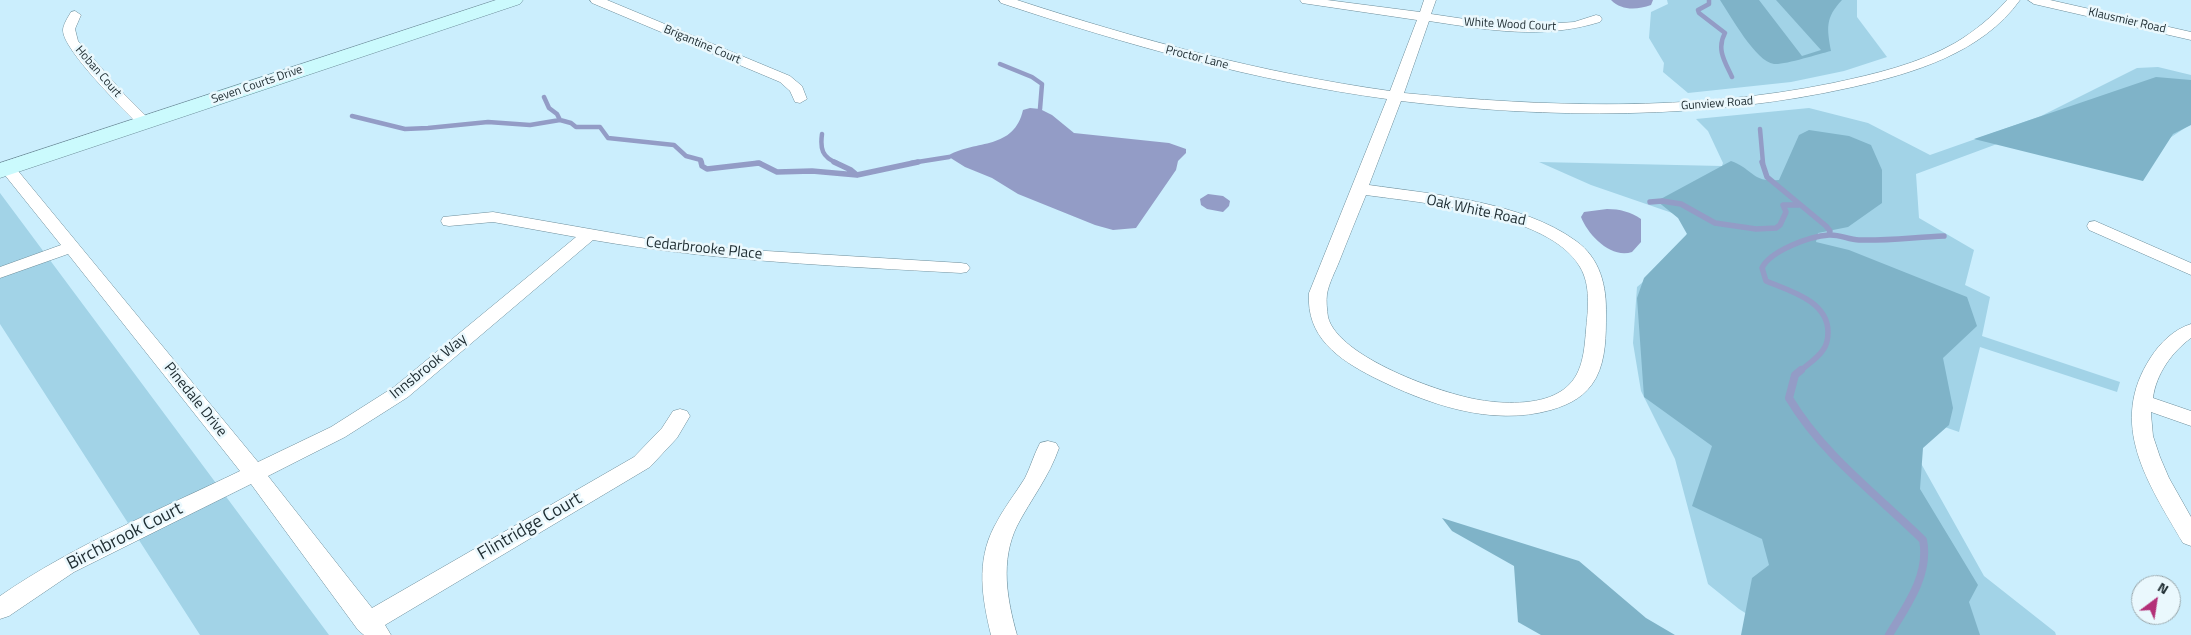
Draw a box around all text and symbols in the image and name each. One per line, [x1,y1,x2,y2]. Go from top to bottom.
street label: Klausmier Road [2087,5,2167,37]
street label: White Wood Court [1464,15,1556,35]
street label: Brigantine Court [661,22,743,68]
street label: Hoban Court [72,43,124,101]
street label: Proctor Lane [1164,43,1230,73]
street label: Seven Courts Drive [210,63,304,107]
street label: Gunview Road [1680,94,1754,114]
street label: Oak White Road [1425,192,1527,230]
street label: Cedarbrooke Place [645,234,763,264]
street label: Innsbrook Way [387,330,471,404]
street label: Pinedale Drive [160,359,230,441]
street label: Flintridge Court [474,488,586,566]
street label: Birchbrook Court [64,499,186,575]
north arrow [2131,575,2181,625]
text: N [2154,576,2173,599]

